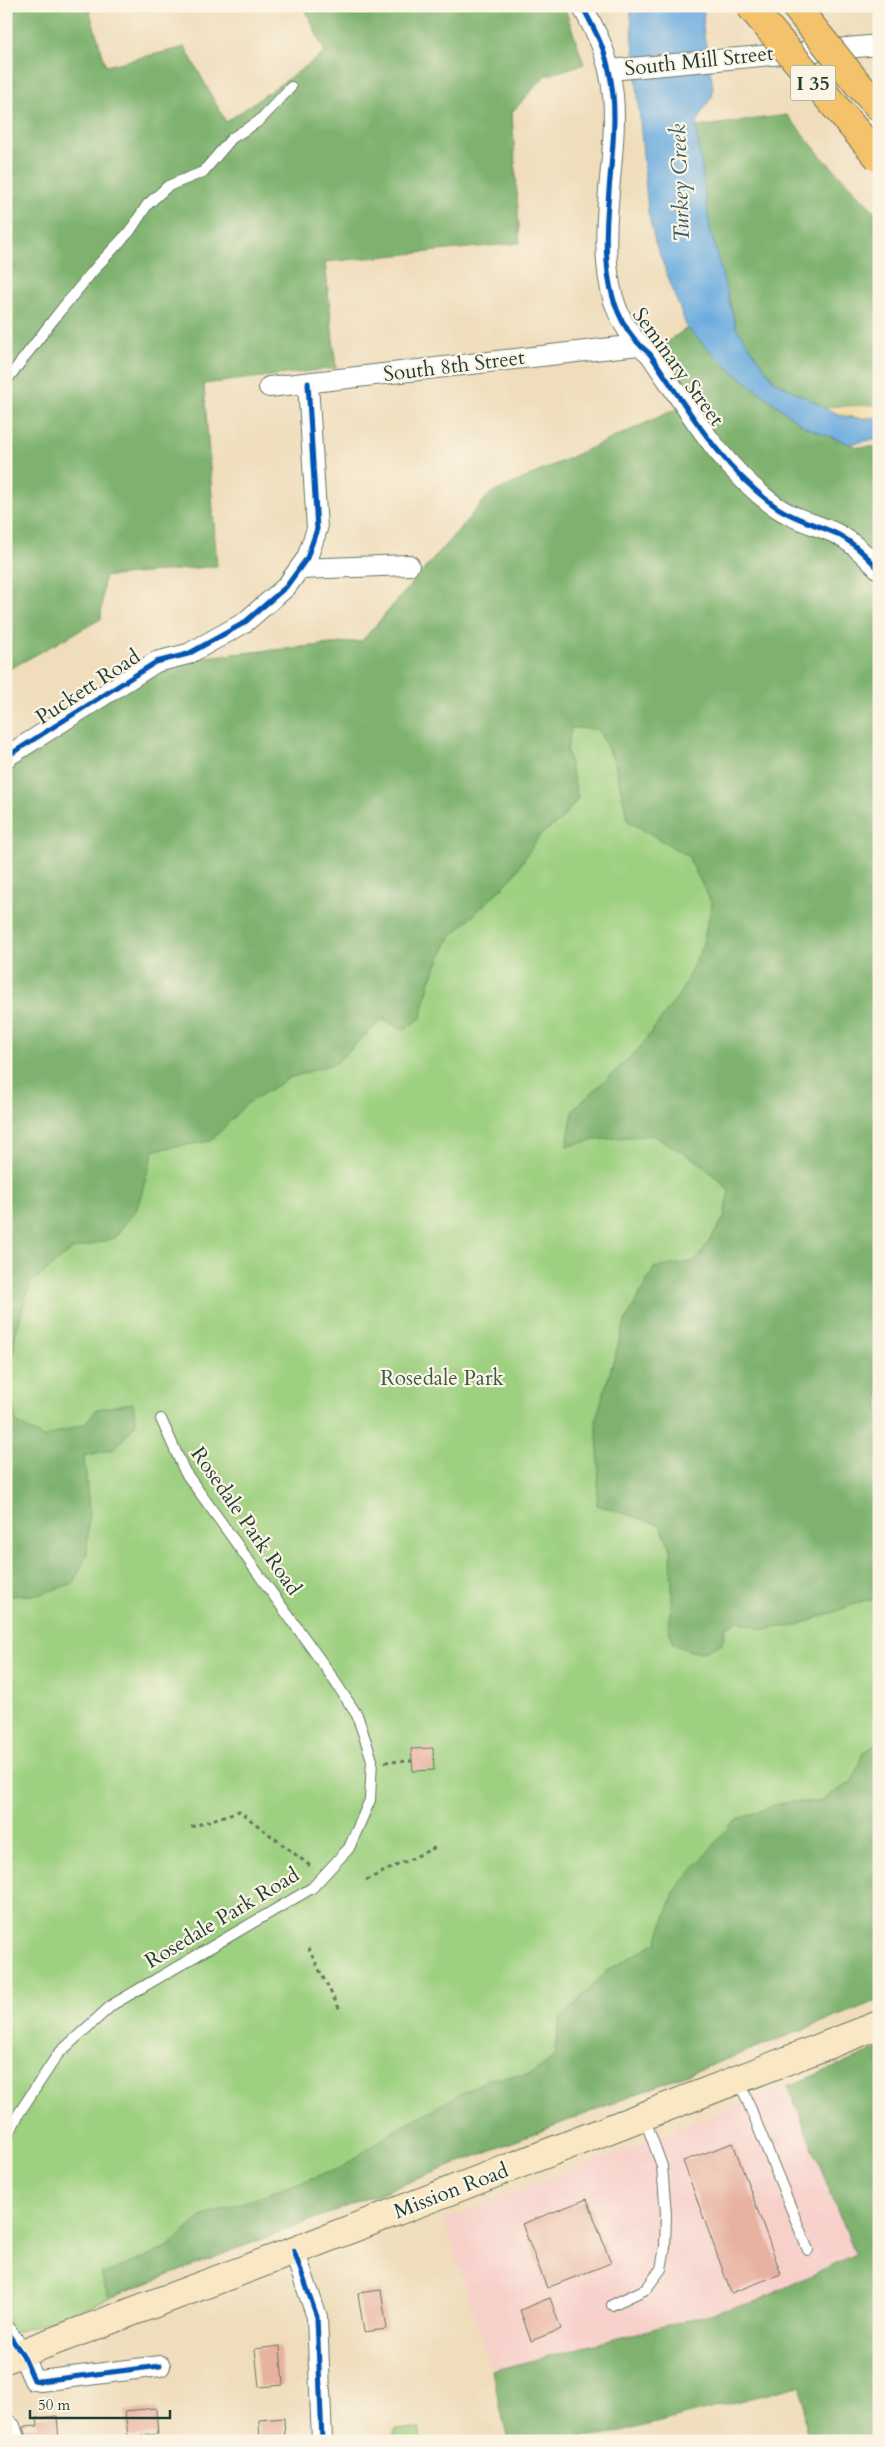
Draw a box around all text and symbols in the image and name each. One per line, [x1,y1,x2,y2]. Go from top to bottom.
street label: South Mill Street [623,39,775,83]
road number: I 35 [790,66,836,100]
water label: Turkey Creek [663,123,697,243]
street label: Seminary Street [625,302,731,432]
street label: South 8th Street [382,343,527,389]
street label: Puckett Road [30,642,146,732]
park label: Rosedale Park [380,1364,505,1393]
street label: Rosedale Park Road [184,1441,308,1601]
street label: Rosedale Park Road [139,1860,305,1976]
street label: Mission Road [389,2156,513,2226]
scale bar [30,2387,170,2419]
text: 50 m [38,2395,70,2415]

